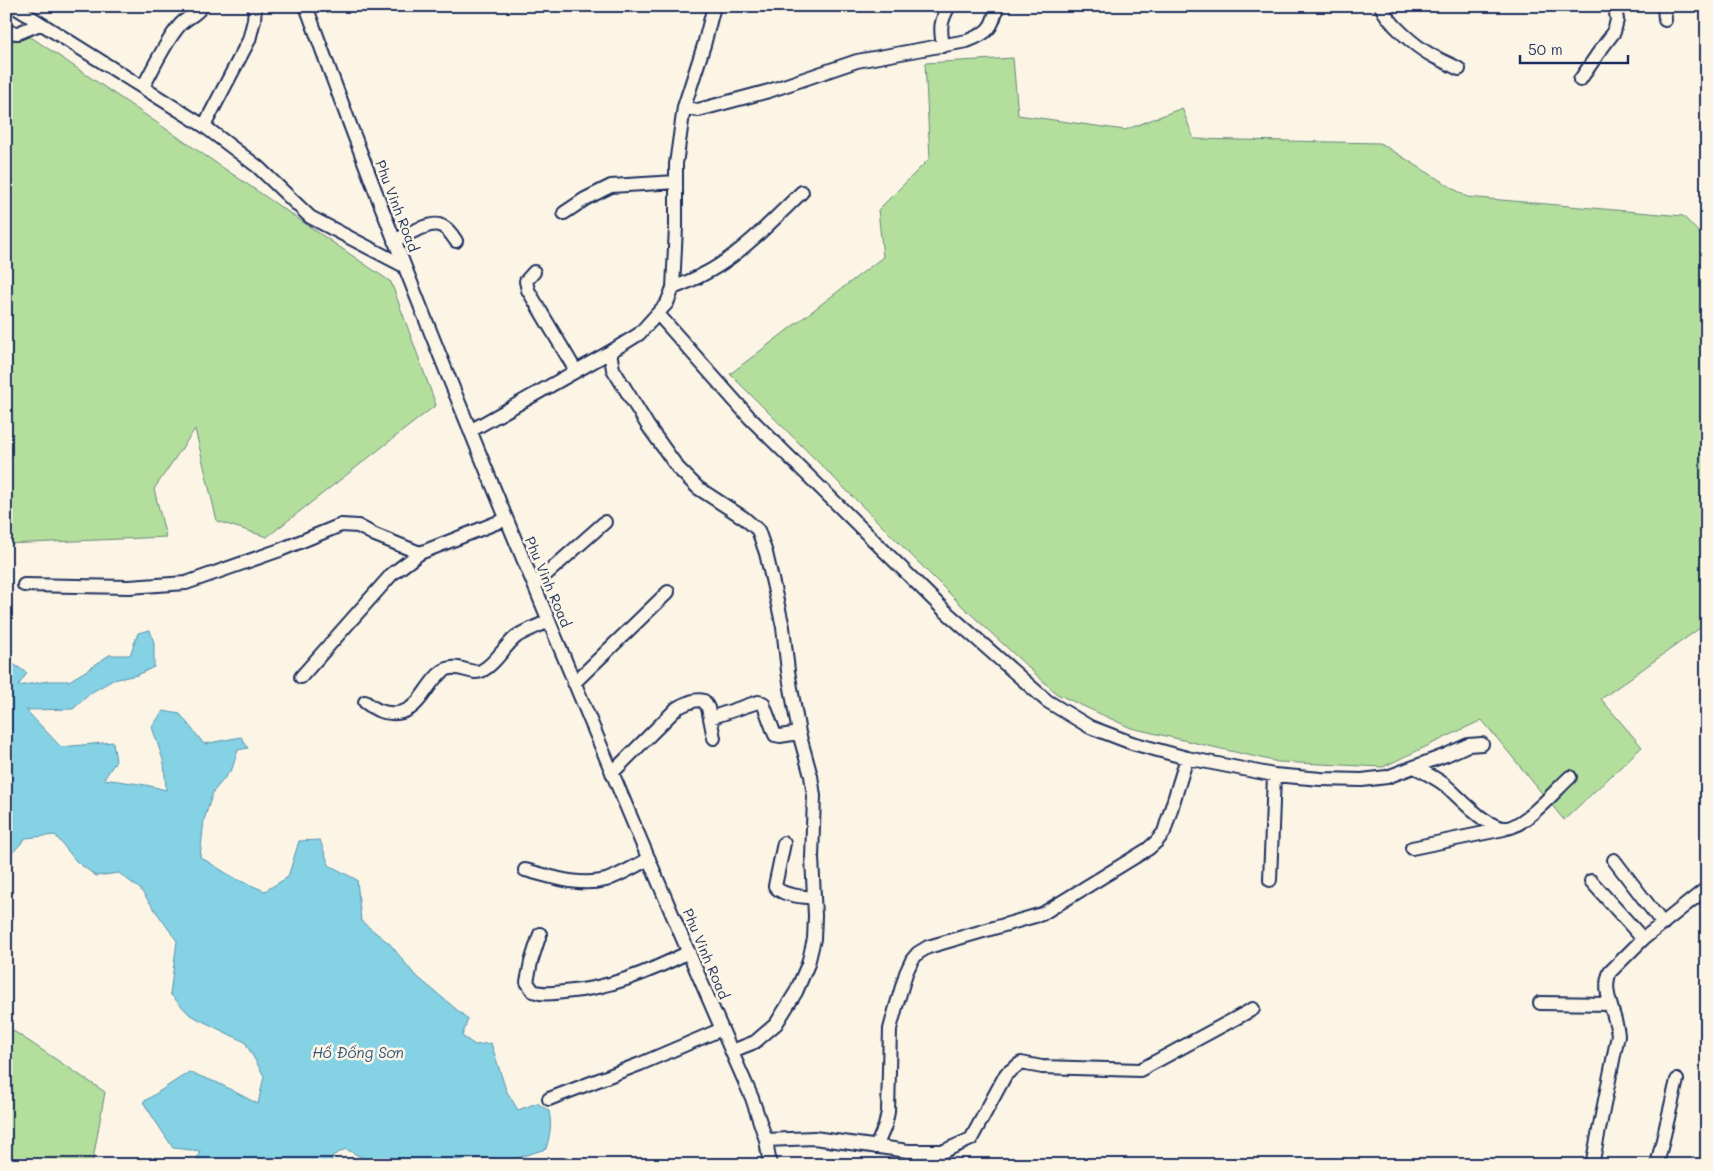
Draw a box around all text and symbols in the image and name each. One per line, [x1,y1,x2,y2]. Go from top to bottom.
scale bar [1520,32,1628,64]
text: 50 m [1528,39,1563,59]
street label: Phu Vinh Road [371,157,424,255]
street label: Phu Vinh Road [521,533,576,630]
street label: Phu Vinh Road [679,905,734,1002]
water label: Hồ Đồng Sơn [312,1042,404,1062]

